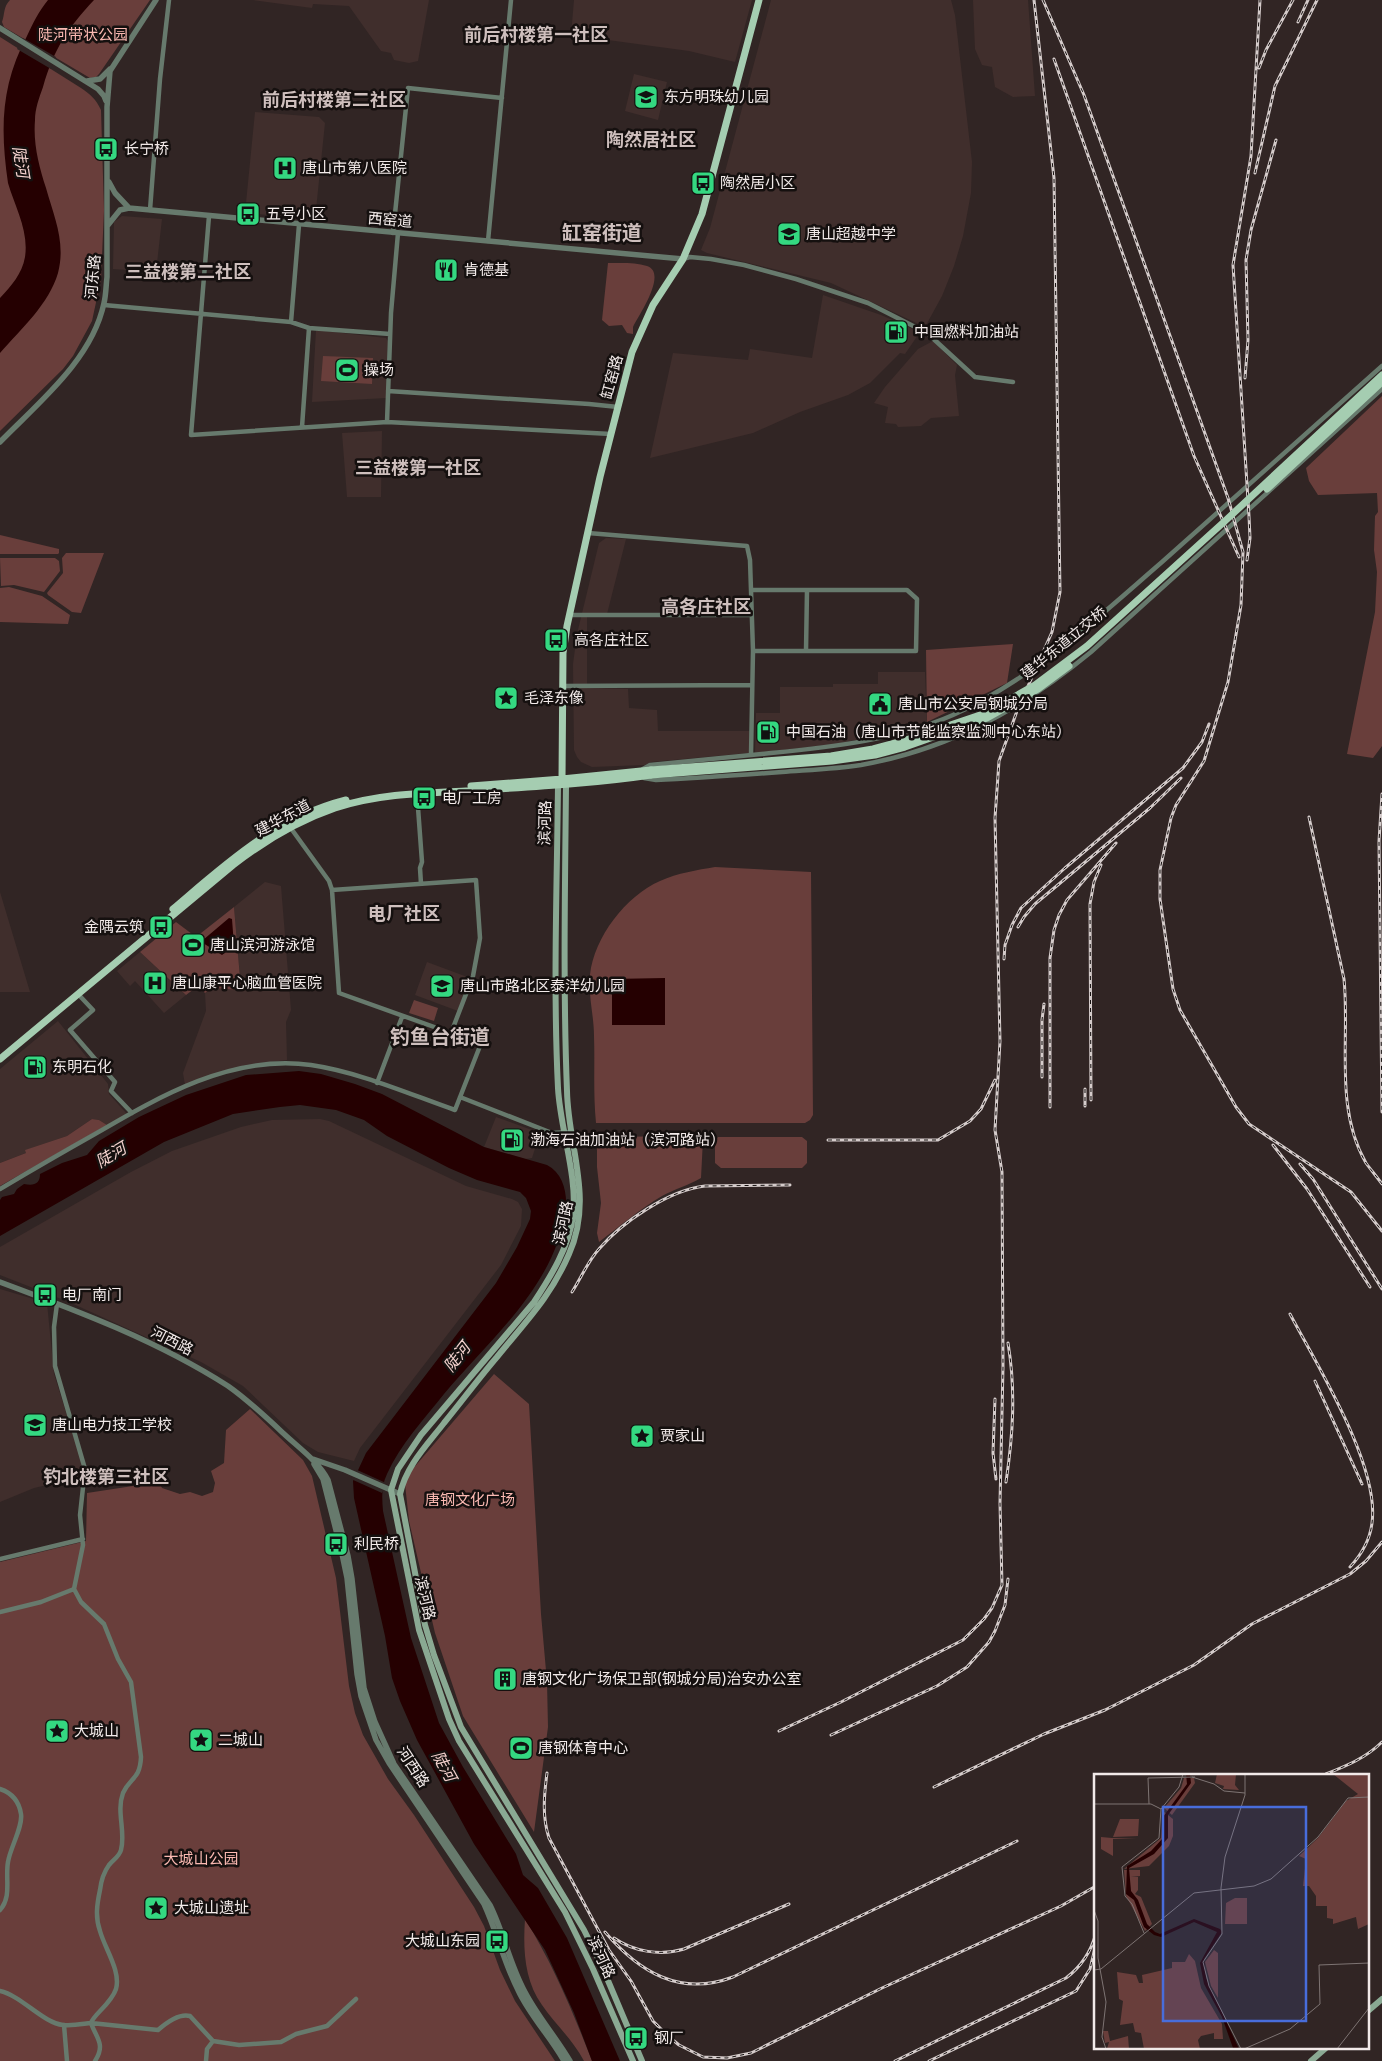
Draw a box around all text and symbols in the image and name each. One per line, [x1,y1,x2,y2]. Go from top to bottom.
district label: 前后村楼第一社区 [464,24,608,46]
park label: 陡河带状公园 [38,26,128,44]
school or university icon: 东方明珠幼儿园 [633,84,659,110]
place label: 东方明珠幼儿园 [664,88,769,106]
district label: 前后村楼第二社区 [262,89,406,111]
district label: 陶然居社区 [606,129,696,151]
bus stop icon: 长宁桥 [93,136,119,162]
place label: 长宁桥 [124,140,169,158]
water label: 陡河 [9,145,33,182]
hospital icon: 唐山市第八医院 [272,155,298,181]
place label: 唐山市第八医院 [302,159,407,177]
bus stop icon: 陶然居小区 [690,170,716,196]
place label: 陶然居小区 [720,174,795,192]
bus stop icon: 五号小区 [235,201,261,227]
place label: 五号小区 [266,205,326,223]
street label: 西窑道 [367,209,413,231]
district label: 缸窑街道 [562,221,642,245]
school or university icon: 唐山超越中学 [776,221,802,247]
place label: 唐山超越中学 [806,225,896,243]
street label: 河东路 [82,254,104,300]
restaurant icon: 肯德基 [433,257,459,283]
district label: 三益楼第二社区 [125,261,251,283]
place label: 肯德基 [464,261,509,279]
fuel station icon: 中国燃料加油站 [883,319,909,345]
place label: 中国燃料加油站 [914,323,1019,341]
street label: 缸窑路 [597,353,627,401]
sports icon: 操场 [334,357,360,383]
place label: 操场 [364,361,394,379]
district label: 三益楼第一社区 [355,457,481,479]
district label: 高各庄社区 [661,596,751,618]
street label: 建华东道立交桥 [1018,603,1110,683]
bus stop icon: 高各庄社区 [543,627,569,653]
place label: 高各庄社区 [574,631,649,649]
place icon: 毛泽东像 [493,685,519,711]
place label: 毛泽东像 [524,689,584,707]
public building icon: 唐山市公安局钢城分局 [867,691,893,717]
place label: 唐山市公安局钢城分局 [898,695,1048,713]
fuel station icon: 中国石油（唐山市节能监察监测中心东站） [755,719,781,745]
place label: 中国石油（唐山市节能监察监测中心东站） [786,723,1071,741]
bus stop icon: 电厂工房 [411,785,437,811]
place label: 电厂工房 [442,789,502,807]
street label: 建华东道 [252,796,314,840]
street label: 滨河路 [536,800,554,846]
district label: 电厂社区 [368,903,440,925]
bus stop icon: 金隅云筑 [148,914,174,940]
place label: 金隅云筑 [84,918,144,936]
sports icon: 唐山滨河游泳馆 [180,932,206,958]
place label: 唐山滨河游泳馆 [210,936,315,954]
hospital icon: 唐山康平心脑血管医院 [142,970,168,996]
school or university icon: 唐山市路北区泰洋幼儿园 [429,973,455,999]
place label: 唐山康平心脑血管医院 [172,974,322,992]
place label: 唐山市路北区泰洋幼儿园 [460,977,625,995]
district label: 钓鱼台街道 [390,1025,490,1049]
fuel station icon: 东明石化 [22,1054,48,1080]
place label: 东明石化 [52,1058,112,1076]
fuel station icon: 渤海石油加油站（滨河路站） [499,1127,525,1153]
place label: 渤海石油加油站（滨河路站） [530,1131,725,1149]
water label: 陡河 [92,1137,132,1171]
street label: 滨河路 [550,1199,576,1247]
bus stop icon: 电厂南门 [32,1282,58,1308]
place label: 电厂南门 [62,1286,122,1304]
street label: 河西路 [148,1323,196,1359]
water label: 陡河 [440,1336,476,1375]
school or university icon: 唐山电力技工学校 [22,1412,48,1438]
place label: 唐山电力技工学校 [52,1416,172,1434]
place icon: 贾家山 [629,1423,655,1449]
place label: 贾家山 [660,1427,705,1445]
district label: 钓北楼第三社区 [43,1466,169,1488]
park label: 唐钢文化广场 [425,1491,515,1509]
bus stop icon: 利民桥 [323,1531,349,1557]
place label: 利民桥 [354,1535,399,1553]
street label: 滨河路 [411,1574,439,1622]
building icon: 唐钢文化广场保卫部(钢城分局)治安办公室 [492,1666,518,1692]
place label: 唐钢文化广场保卫部(钢城分局)治安办公室 [522,1670,801,1688]
place icon: 大城山 [44,1718,70,1744]
place label: 大城山 [74,1722,119,1740]
place icon: 二城山 [188,1727,214,1753]
place label: 二城山 [218,1731,263,1749]
sports icon: 唐钢体育中心 [508,1735,534,1761]
place label: 唐钢体育中心 [538,1739,628,1757]
street label: 河西路 [393,1743,433,1791]
water label: 陡河 [428,1747,462,1787]
inset map [1094,1774,1370,2048]
park label: 大城山公园 [163,1850,239,1868]
place icon: 大城山遗址 [143,1895,169,1921]
place label: 大城山遗址 [174,1899,249,1917]
bus stop icon: 大城山东园 [484,1928,510,1954]
place label: 大城山东园 [405,1932,480,1950]
street label: 滨河路 [583,1933,619,1981]
bus stop icon: 钢厂 [623,2025,649,2051]
place label: 钢厂 [654,2029,684,2047]

